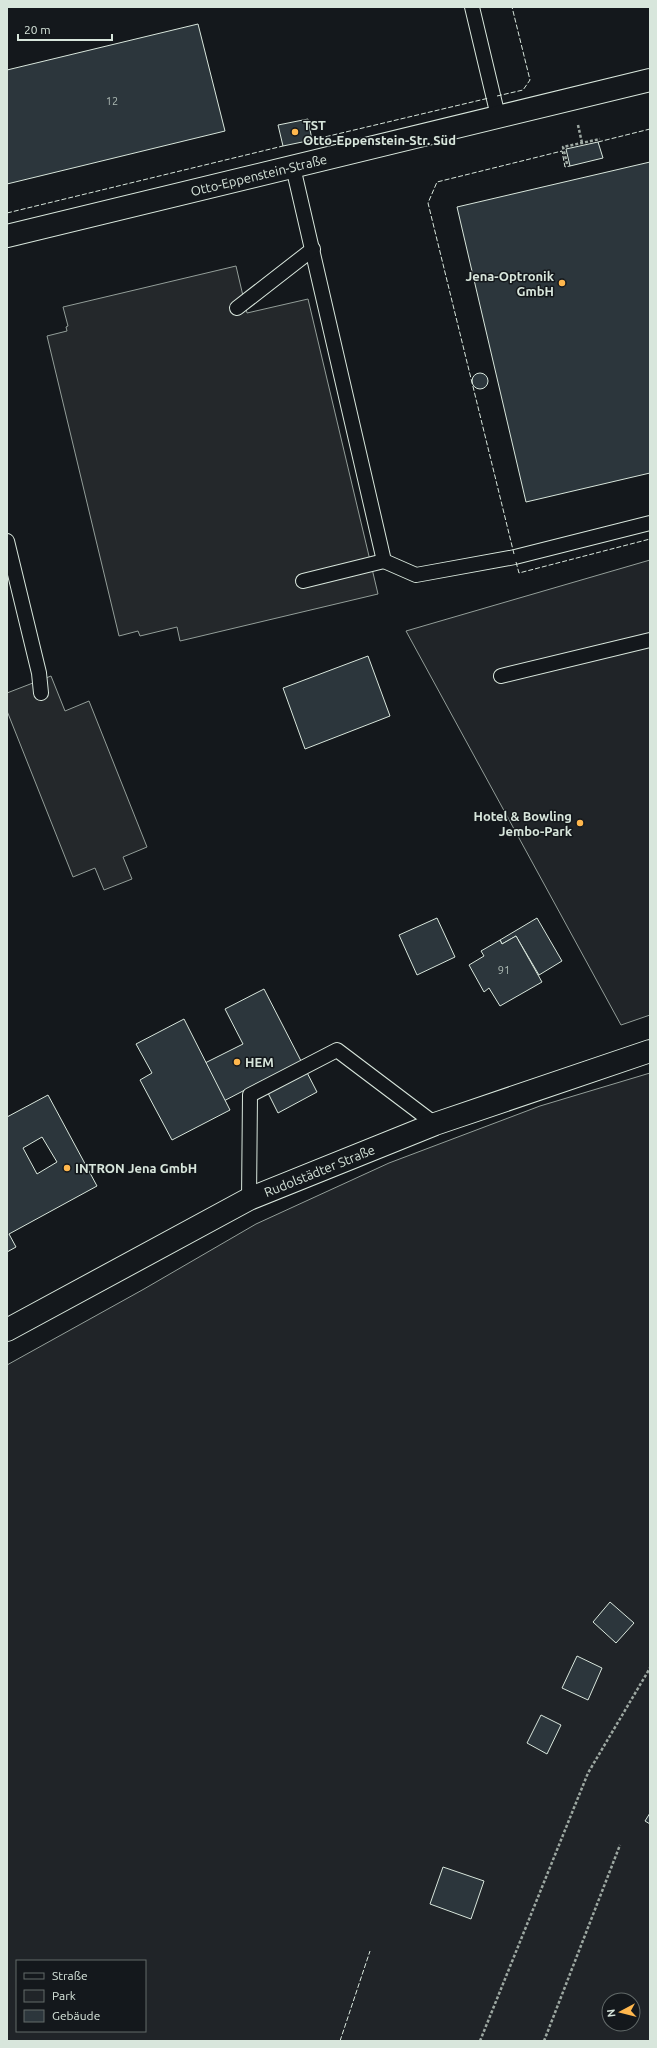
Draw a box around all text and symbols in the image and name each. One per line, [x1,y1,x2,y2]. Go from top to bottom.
scale bar [18,16,112,42]
text: 20 m [24,23,51,36]
house number: 12 [106,95,118,107]
place label: TST Otto-Eppenstein-Str. Süd [303,118,456,147]
marker: TST Otto-Eppenstein-Str. Süd [290,127,300,137]
street label: Otto-Eppenstein-Straße [189,152,328,198]
place label: Jena-Optronik GmbH [465,269,555,298]
marker: Jena-Optronik GmbH [557,278,567,288]
place label: Hotel & Bowling Jembo-Park [473,809,573,838]
marker: Hotel & Bowling Jembo-Park [575,818,585,828]
house number: 91 [498,964,510,976]
place label: HEM [245,1055,274,1069]
marker: HEM [232,1057,242,1067]
street label: Rudolstädter Straße [262,1142,377,1199]
place label: INTRON Jena GmbH [75,1161,197,1175]
marker: INTRON Jena GmbH [62,1163,72,1173]
legend [16,1960,146,2032]
text: Straße [52,1969,88,1982]
text: Park [52,1989,76,2002]
north arrow [601,1992,641,2032]
text: N [605,2008,618,2018]
text: Gebäude [52,2009,100,2022]

